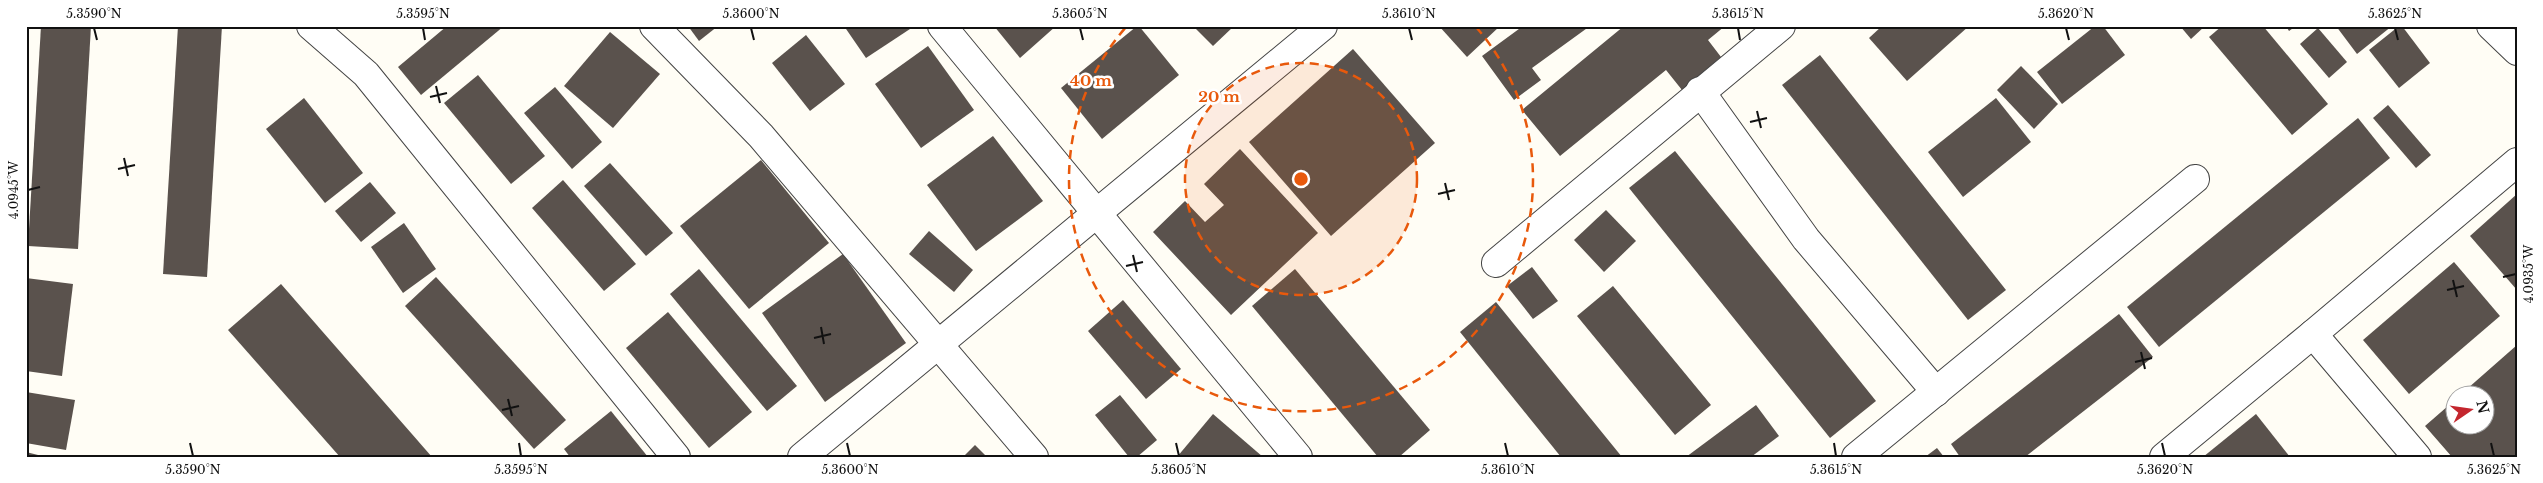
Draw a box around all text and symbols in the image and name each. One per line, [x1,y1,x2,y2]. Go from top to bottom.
text: 5.3590°N [66,6,122,21]
text: 5.3595°N [396,6,450,21]
text: 5.3600°N [722,6,780,21]
text: 5.3605°N [1052,6,1108,21]
text: 5.3610°N [1382,6,1436,21]
text: 5.3615°N [1712,6,1764,21]
text: 5.3620°N [2038,6,2094,21]
text: 5.3625°N [2368,6,2422,21]
text: 40 m [1070,71,1112,90]
text: 20 m [1198,87,1240,106]
text: 4.0945°W [6,160,21,219]
centre of rings [1292,170,1310,188]
text: 4.0935°W [2521,244,2536,303]
north arrow [2446,386,2496,436]
text: N [2472,399,2493,416]
text: 5.3590°N [165,462,221,477]
text: 5.3595°N [494,462,548,477]
text: 5.3600°N [821,462,879,477]
text: 5.3605°N [1151,462,1207,477]
text: 5.3610°N [1481,462,1535,477]
text: 5.3615°N [1810,462,1862,477]
text: 5.3620°N [2137,462,2193,477]
text: 5.3625°N [2467,462,2521,477]

